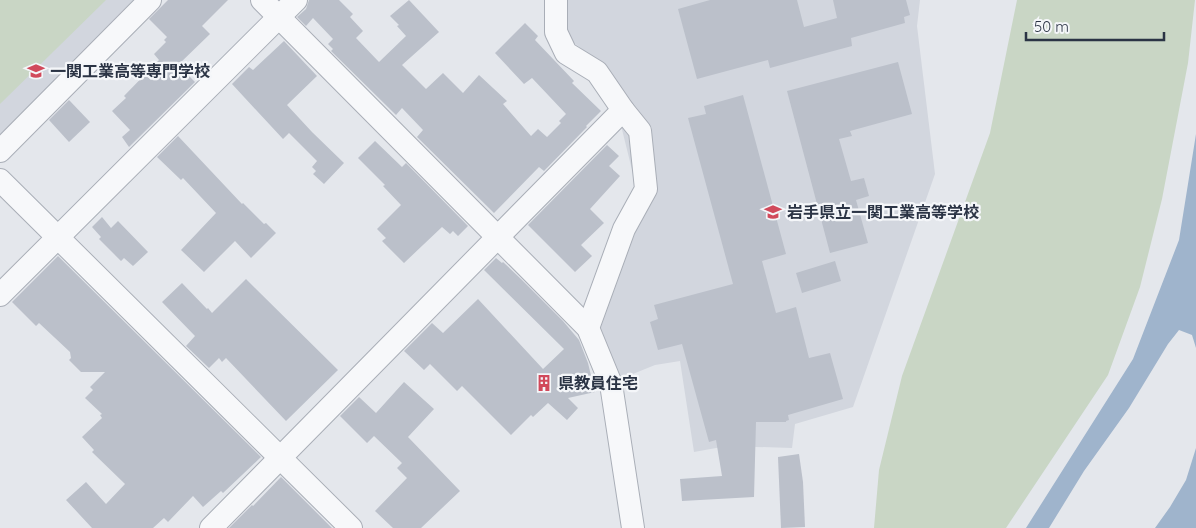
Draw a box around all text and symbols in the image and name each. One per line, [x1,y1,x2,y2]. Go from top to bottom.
scale bar [1026,10,1164,42]
text: 50 m [1034,17,1069,36]
school or university icon: 一関工業高等専門学校 [26,61,46,81]
place label: 一関工業高等専門学校 [50,61,210,81]
school or university icon: 岩手県立一関工業高等学校 [763,202,783,222]
place label: 岩手県立一関工業高等学校 [787,202,979,222]
building icon: 県教員住宅 [534,373,554,393]
place label: 県教員住宅 [558,373,638,393]

